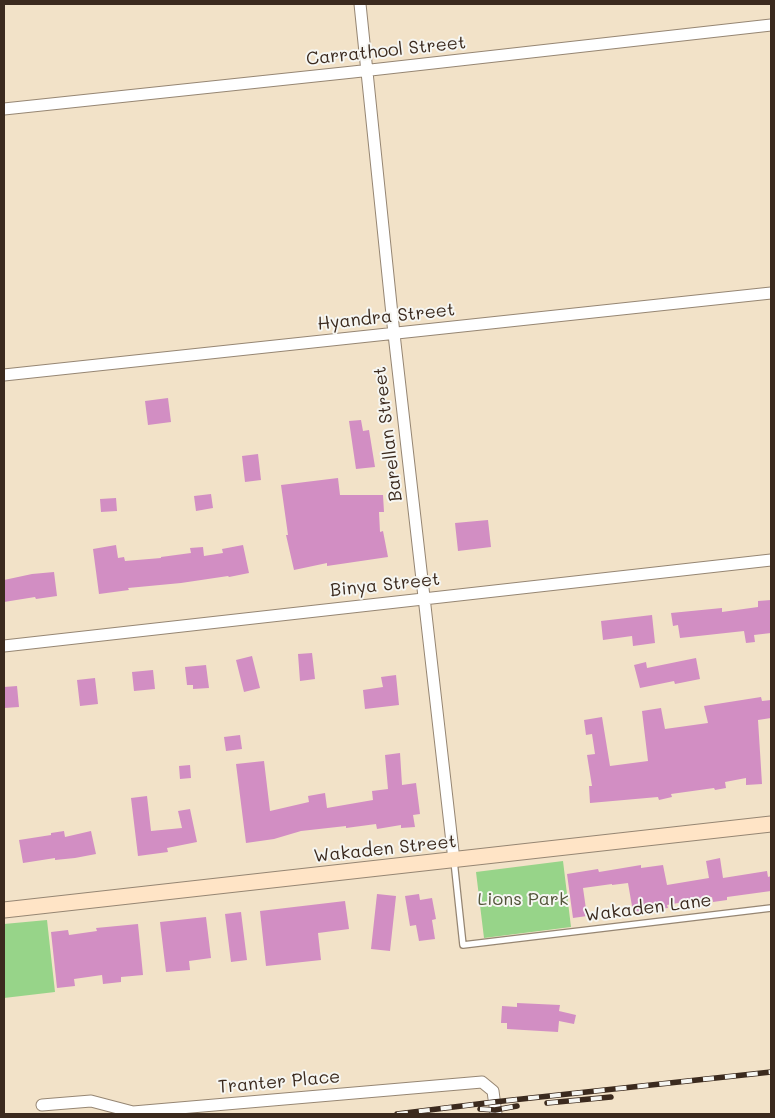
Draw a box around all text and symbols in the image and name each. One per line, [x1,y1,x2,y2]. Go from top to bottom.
street label: Carrathool Street [305,32,467,70]
street label: Hyandra Street [316,299,456,335]
street label: Barellan Street [369,365,407,503]
street label: Binya Street [329,568,441,602]
street label: Wakaden Street [313,831,457,867]
park label: Lions Park [478,888,568,910]
street label: Wakaden Lane [583,889,713,927]
street label: Tranter Place [217,1066,341,1098]

